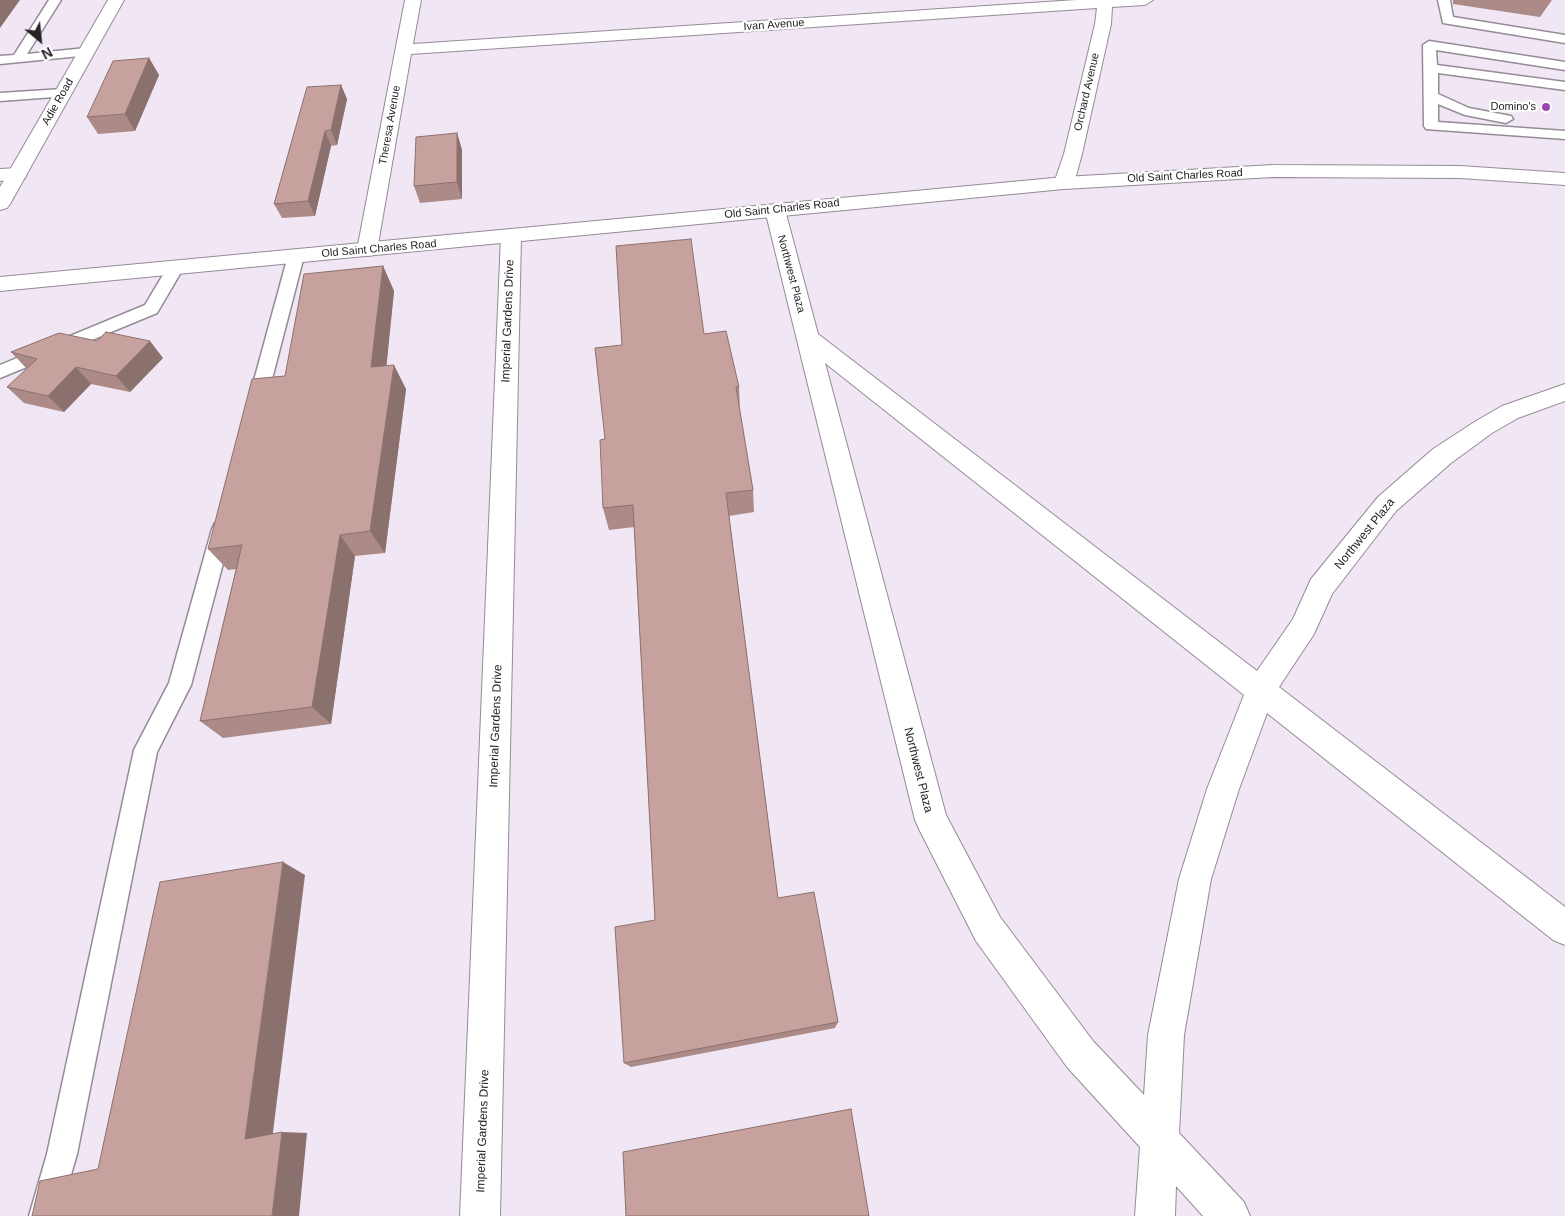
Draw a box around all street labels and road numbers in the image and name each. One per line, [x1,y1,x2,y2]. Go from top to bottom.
street label: Ivan Avenue [743,16,805,34]
street label: Orchard Avenue [1072,52,1102,132]
street label: Adie Road [39,76,77,128]
street label: Theresa Avenue [377,84,403,166]
street label: Old Saint Charles Road [1127,166,1243,186]
street label: Old Saint Charles Road [724,196,840,222]
street label: Northwest Plaza [774,234,808,314]
street label: Old Saint Charles Road [321,237,437,261]
street label: Imperial Gardens Drive [499,259,517,383]
street label: Northwest Plaza [1332,496,1398,572]
street label: Imperial Gardens Drive [487,664,505,788]
street label: Northwest Plaza [900,726,936,814]
street label: Imperial Gardens Drive [474,1069,492,1193]

